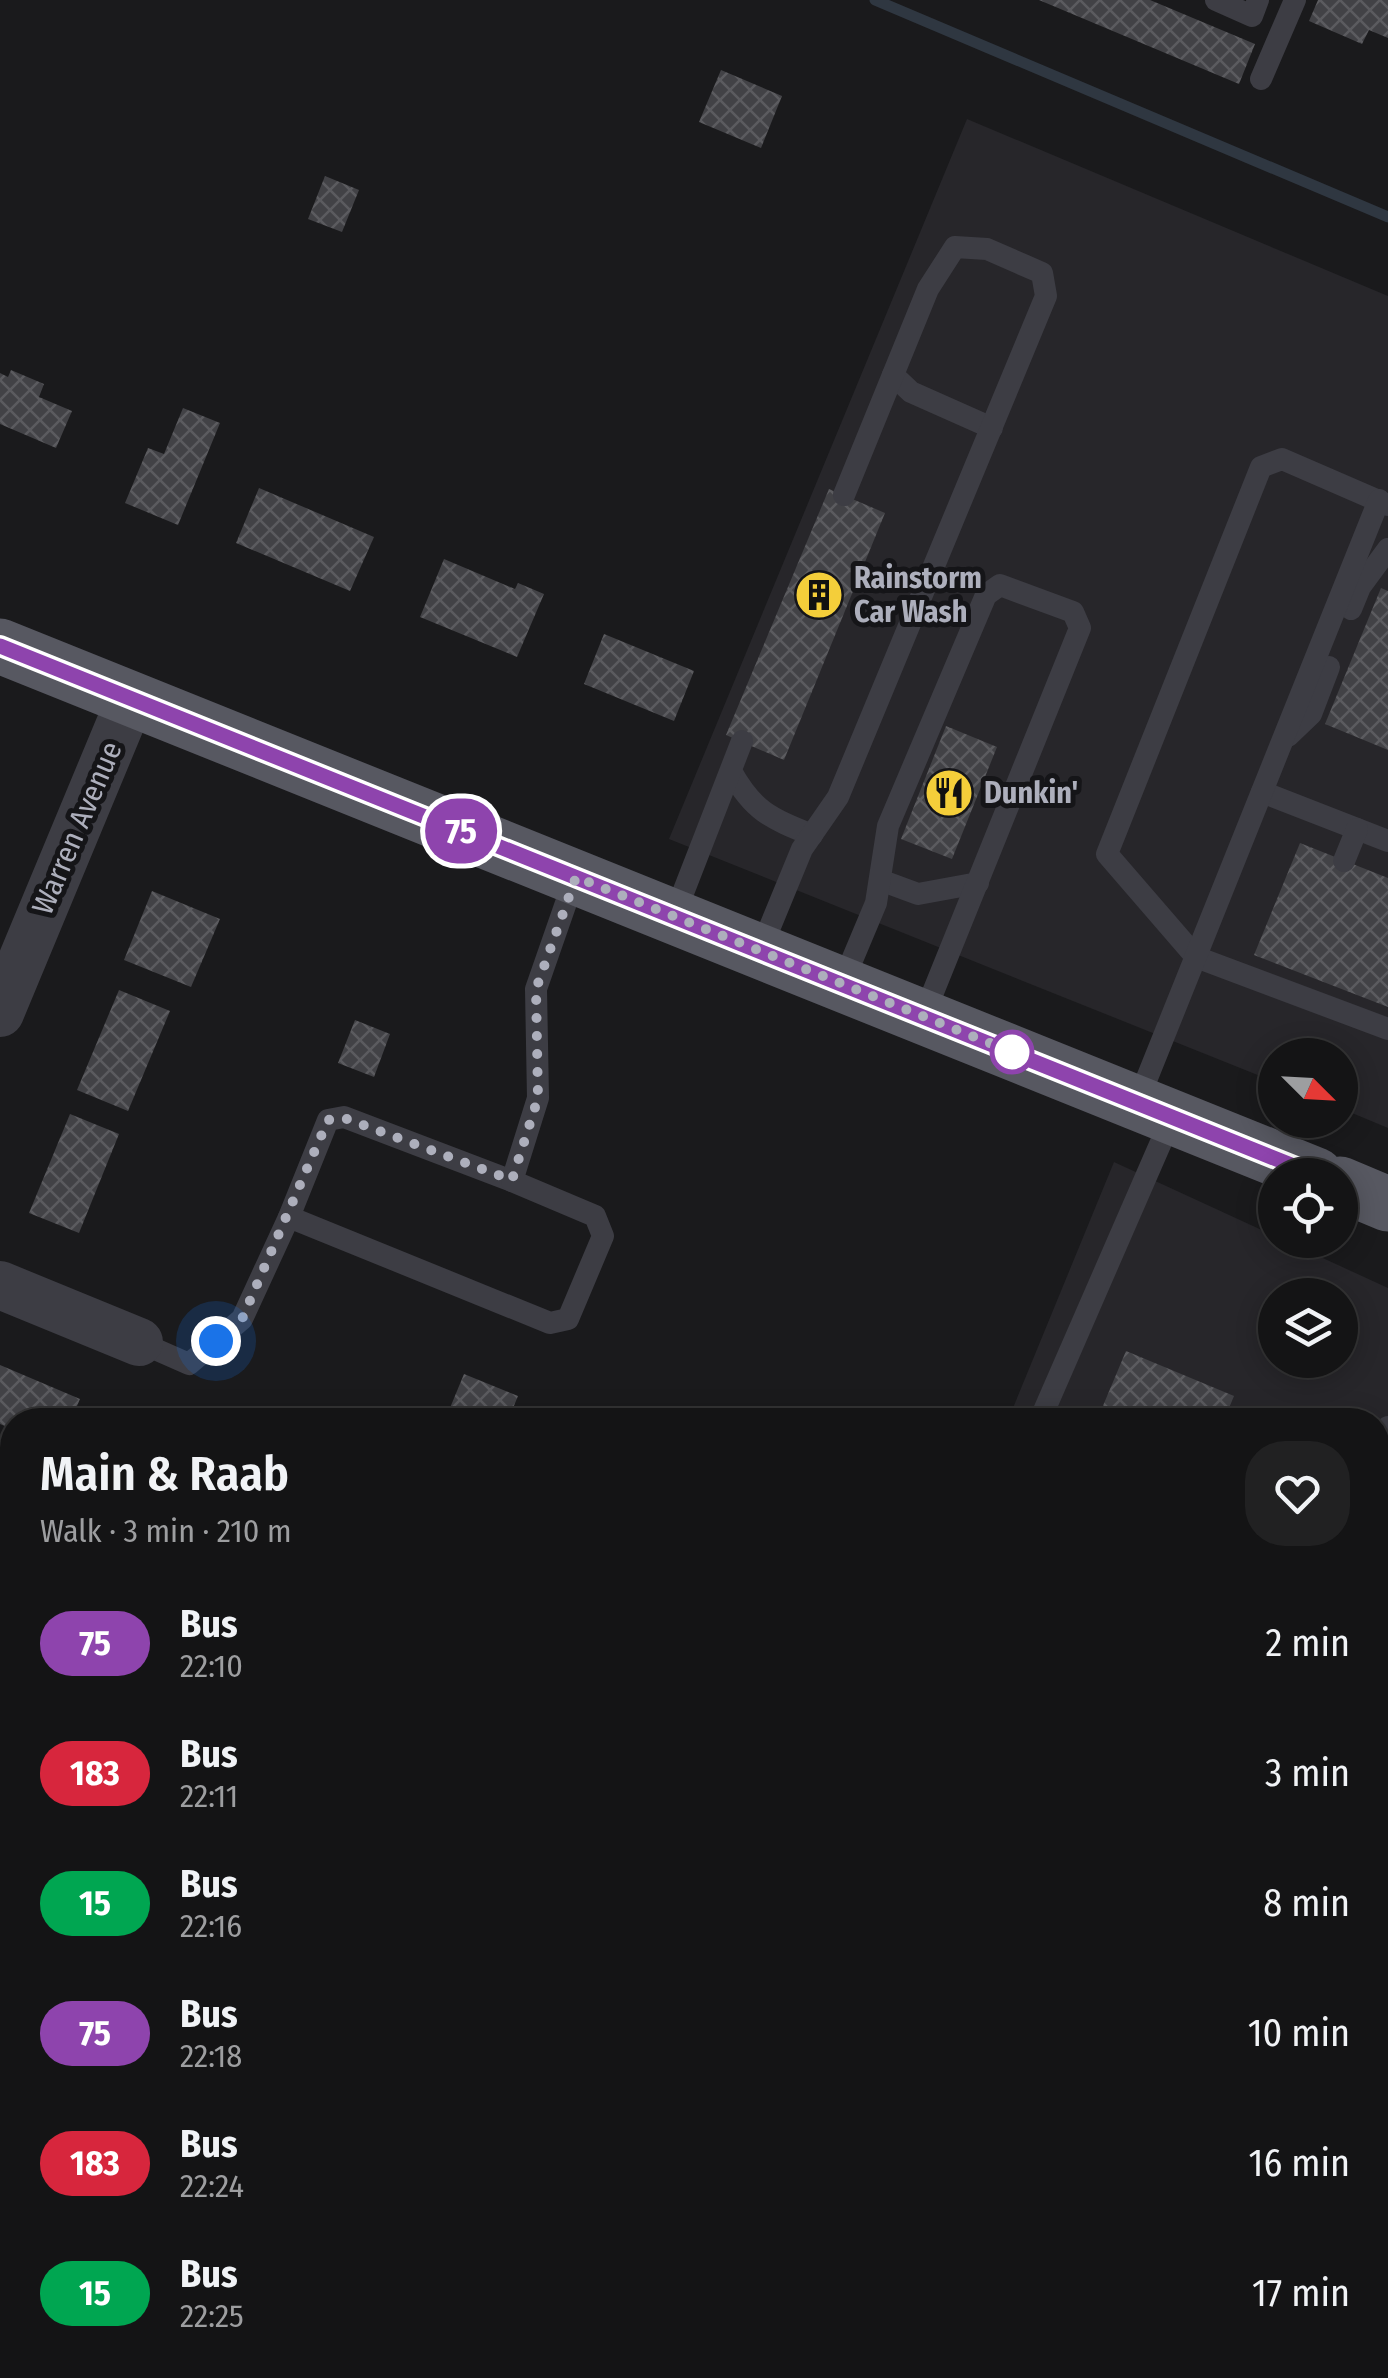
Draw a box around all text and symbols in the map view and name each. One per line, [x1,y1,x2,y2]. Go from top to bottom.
place label: Rainstorm Car Wash [854,560,982,630]
building icon: Rainstorm Car Wash [793,569,845,621]
street label: Warren Avenue [24,736,130,920]
restaurant icon: Dunkin' [923,767,975,819]
place label: Dunkin' [984,775,1078,811]
line badge: 75 [416,798,506,864]
text: 75 [445,810,477,852]
unlabelled marker [991,1031,1033,1073]
north arrow [1258,1038,1358,1138]
map controls [1258,1038,1358,1378]
button: locate [1258,1158,1358,1258]
button: layers [1258,1278,1358,1378]
your location [191,1316,241,1366]
button: heart [1245,1441,1350,1546]
text: Main & Raab [40,1445,289,1503]
text: Walk · 3 min · 210 m [40,1512,292,1550]
text: Bus [180,1601,238,1647]
text: 2 min [1265,1620,1350,1666]
text: 75 [79,1622,111,1664]
text: 22:10 [180,1647,243,1685]
text: Bus [180,1731,238,1777]
text: 3 min [1265,1750,1350,1796]
text: 183 [70,1752,120,1794]
text: 22:11 [180,1777,238,1815]
text: Bus [180,1861,238,1907]
text: 8 min [1263,1880,1350,1926]
text: 15 [79,1882,111,1924]
text: 22:16 [180,1907,242,1945]
text: Bus [180,1991,238,2037]
text: 10 min [1248,2010,1350,2056]
text: 75 [79,2012,111,2054]
text: 22:18 [180,2037,242,2075]
text: Bus [180,2121,238,2167]
text: 16 min [1249,2140,1350,2186]
text: 183 [70,2142,120,2184]
text: 22:24 [180,2167,244,2205]
text: Bus [180,2251,238,2297]
text: 17 min [1252,2270,1350,2316]
text: 15 [79,2272,111,2314]
text: 22:25 [180,2297,244,2335]

